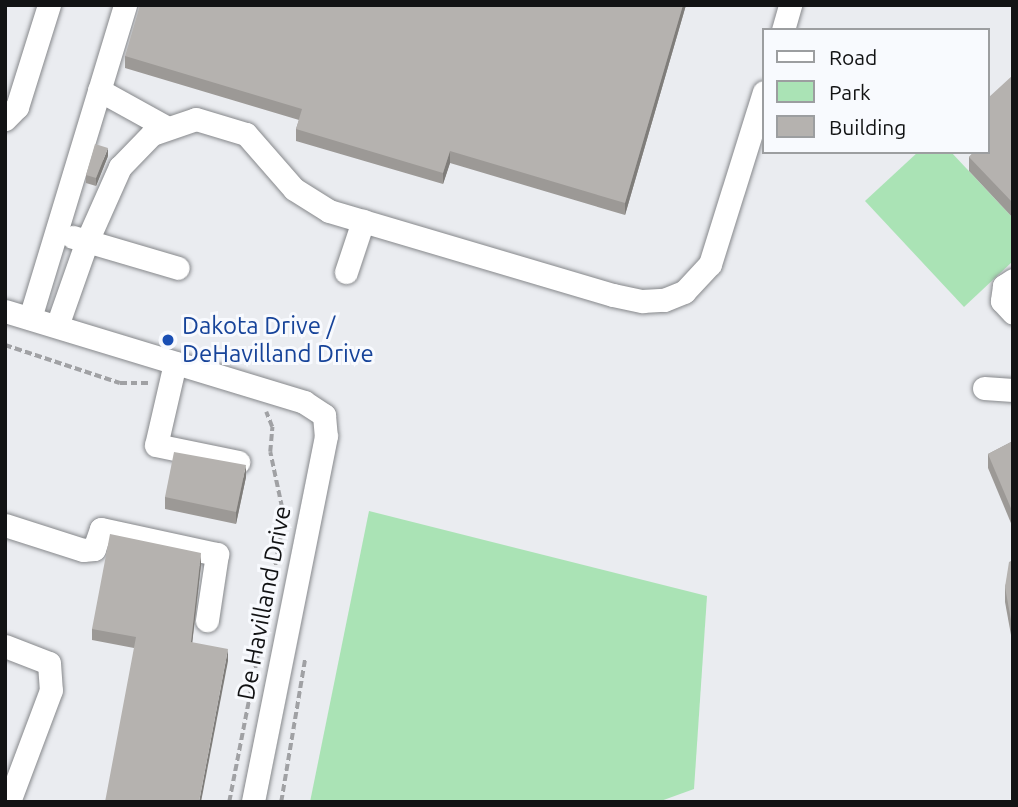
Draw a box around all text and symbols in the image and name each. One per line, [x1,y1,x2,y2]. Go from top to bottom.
legend [762,28,990,154]
text: Road [829,45,877,69]
text: Park [829,80,871,104]
text: Building [829,115,906,139]
place label: Dakota Drive / DeHavilland Drive [182,312,374,368]
marker: Dakota Drive / DeHavilland Drive [160,332,176,348]
street label: De Havilland Drive [231,503,297,703]

